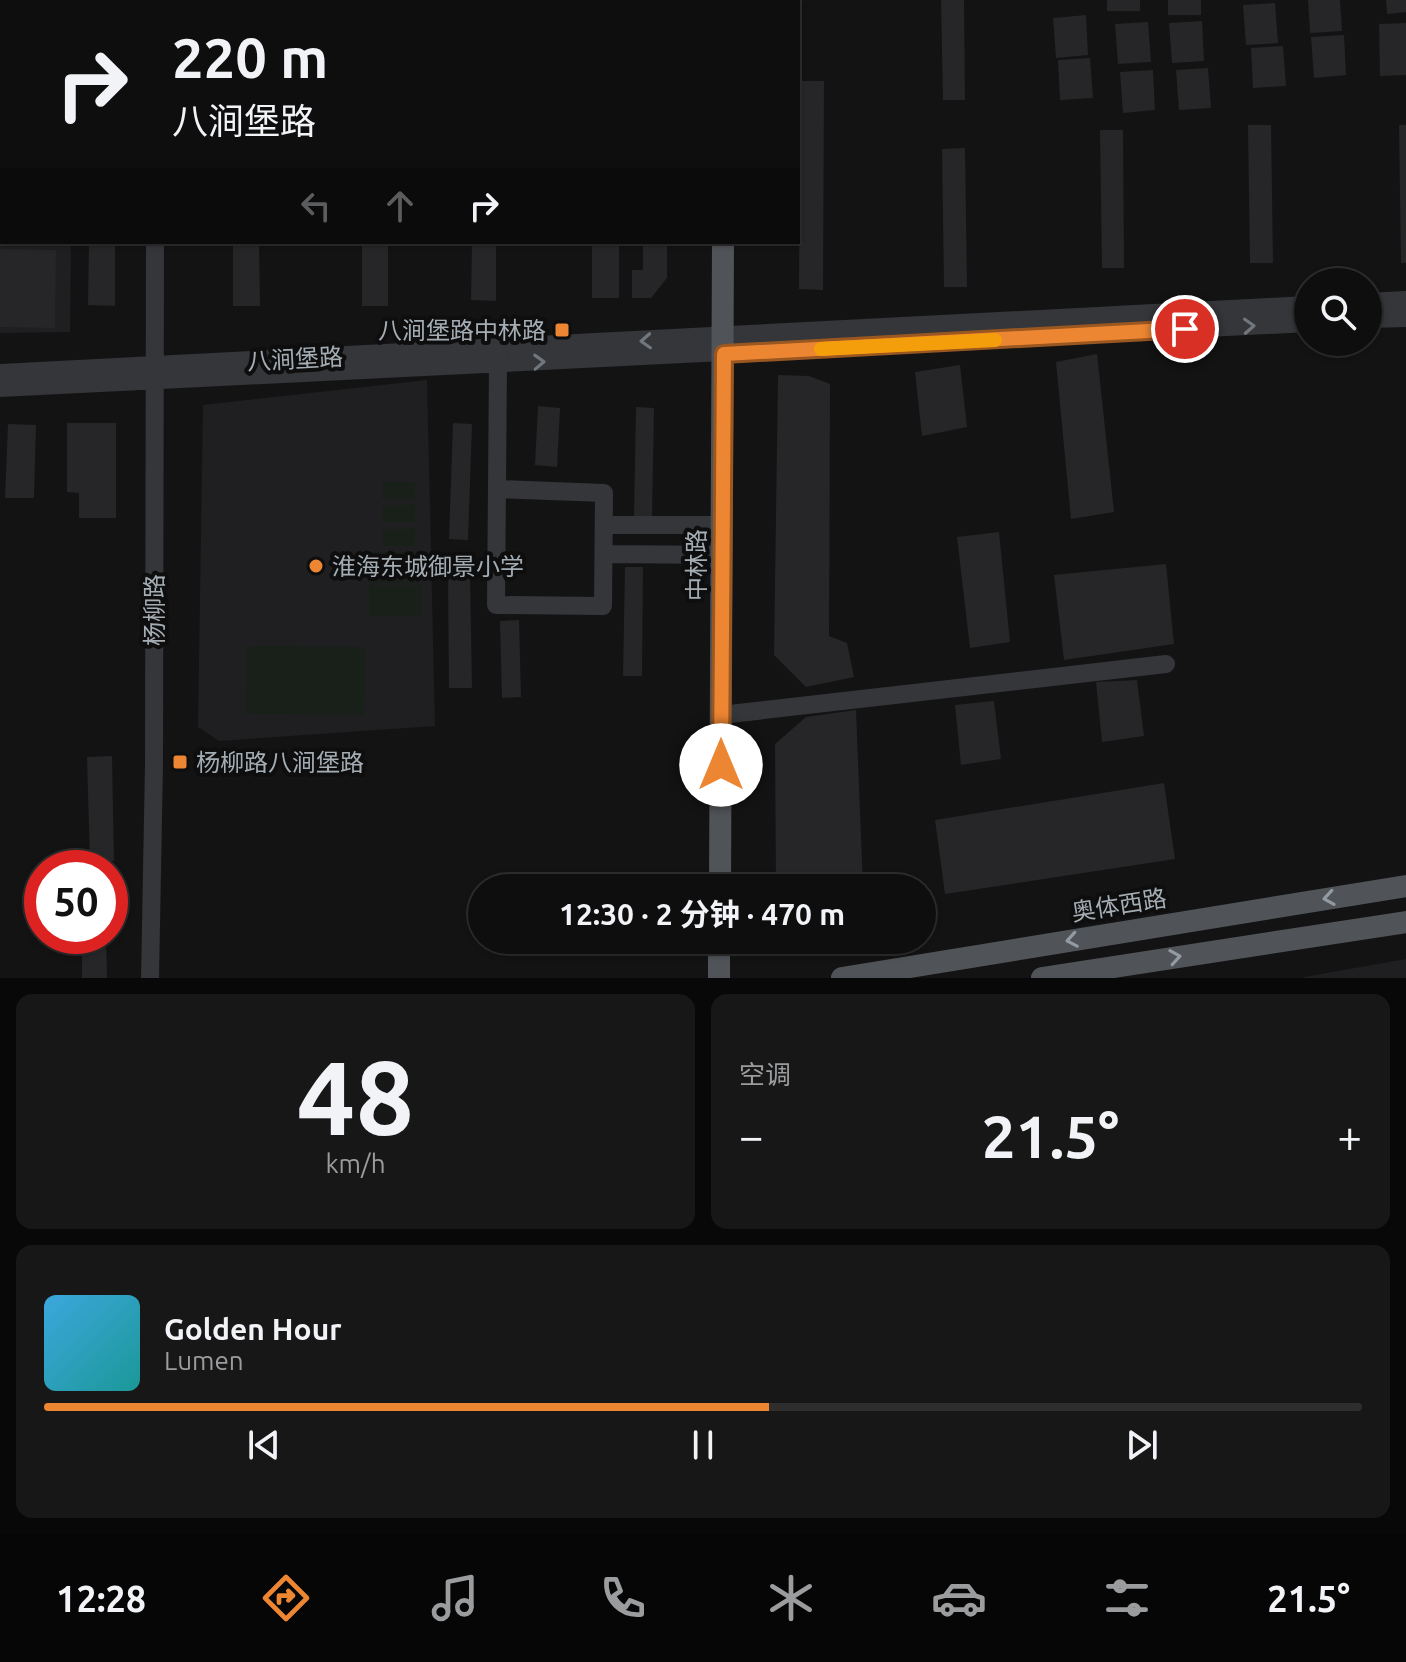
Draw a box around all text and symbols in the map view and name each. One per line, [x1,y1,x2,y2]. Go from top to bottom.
text: 220 m [172,26,328,89]
icon: right [40,32,144,136]
text: 八涧堡路 [172,100,316,141]
icon: left [294,184,338,228]
icon: ahead [378,184,422,228]
icon: right [462,184,506,228]
map controls [1294,268,1382,356]
button: search [1294,268,1382,356]
pin [1151,295,1219,363]
icon: arrive [1163,307,1207,351]
place label: 八涧堡路中林路 [378,317,546,344]
one-way arrow [1243,318,1256,335]
marker: 八涧堡路中林路 [553,321,571,339]
one-way arrow [639,332,652,349]
street label: 八涧堡路 [246,343,344,375]
one-way arrow [533,354,546,371]
street label: 中林路 [683,529,710,601]
place label: 淮海东城御景小学 [332,553,524,580]
marker: 淮海东城御景小学 [307,557,325,575]
street label: 杨柳路 [141,574,168,646]
position arrow [679,723,763,807]
place label: 杨柳路八涧堡路 [196,749,364,776]
marker: 杨柳路八涧堡路 [171,753,189,771]
speed limit sign: 50 [24,850,128,954]
street label: 奥体西路 [1069,884,1169,926]
one-way arrow [1322,889,1336,906]
text: 12:30 · 2 分钟 · 470 m [559,897,845,931]
one-way arrow [1065,930,1079,947]
one-way arrow [1168,949,1182,966]
text: 48 [297,1038,414,1155]
text: 空调 [739,1060,791,1089]
text: 21.5° [982,1102,1119,1169]
text: − [739,1111,764,1160]
text: + [1337,1111,1362,1160]
text: km/h [325,1149,386,1178]
text: Golden Hour [164,1312,342,1346]
text: Lumen [164,1346,244,1375]
icon: previous [242,1423,286,1467]
icon: pause [681,1423,725,1467]
icon: next [1120,1423,1164,1467]
icon: directions [258,1570,314,1626]
icon: music [427,1570,483,1626]
icon: phone [595,1570,651,1626]
icon: climate [763,1570,819,1626]
icon: car [931,1570,987,1626]
icon: filters [1099,1570,1155,1626]
text: 12:28 [56,1578,146,1619]
text: 21.5° [1267,1578,1350,1619]

